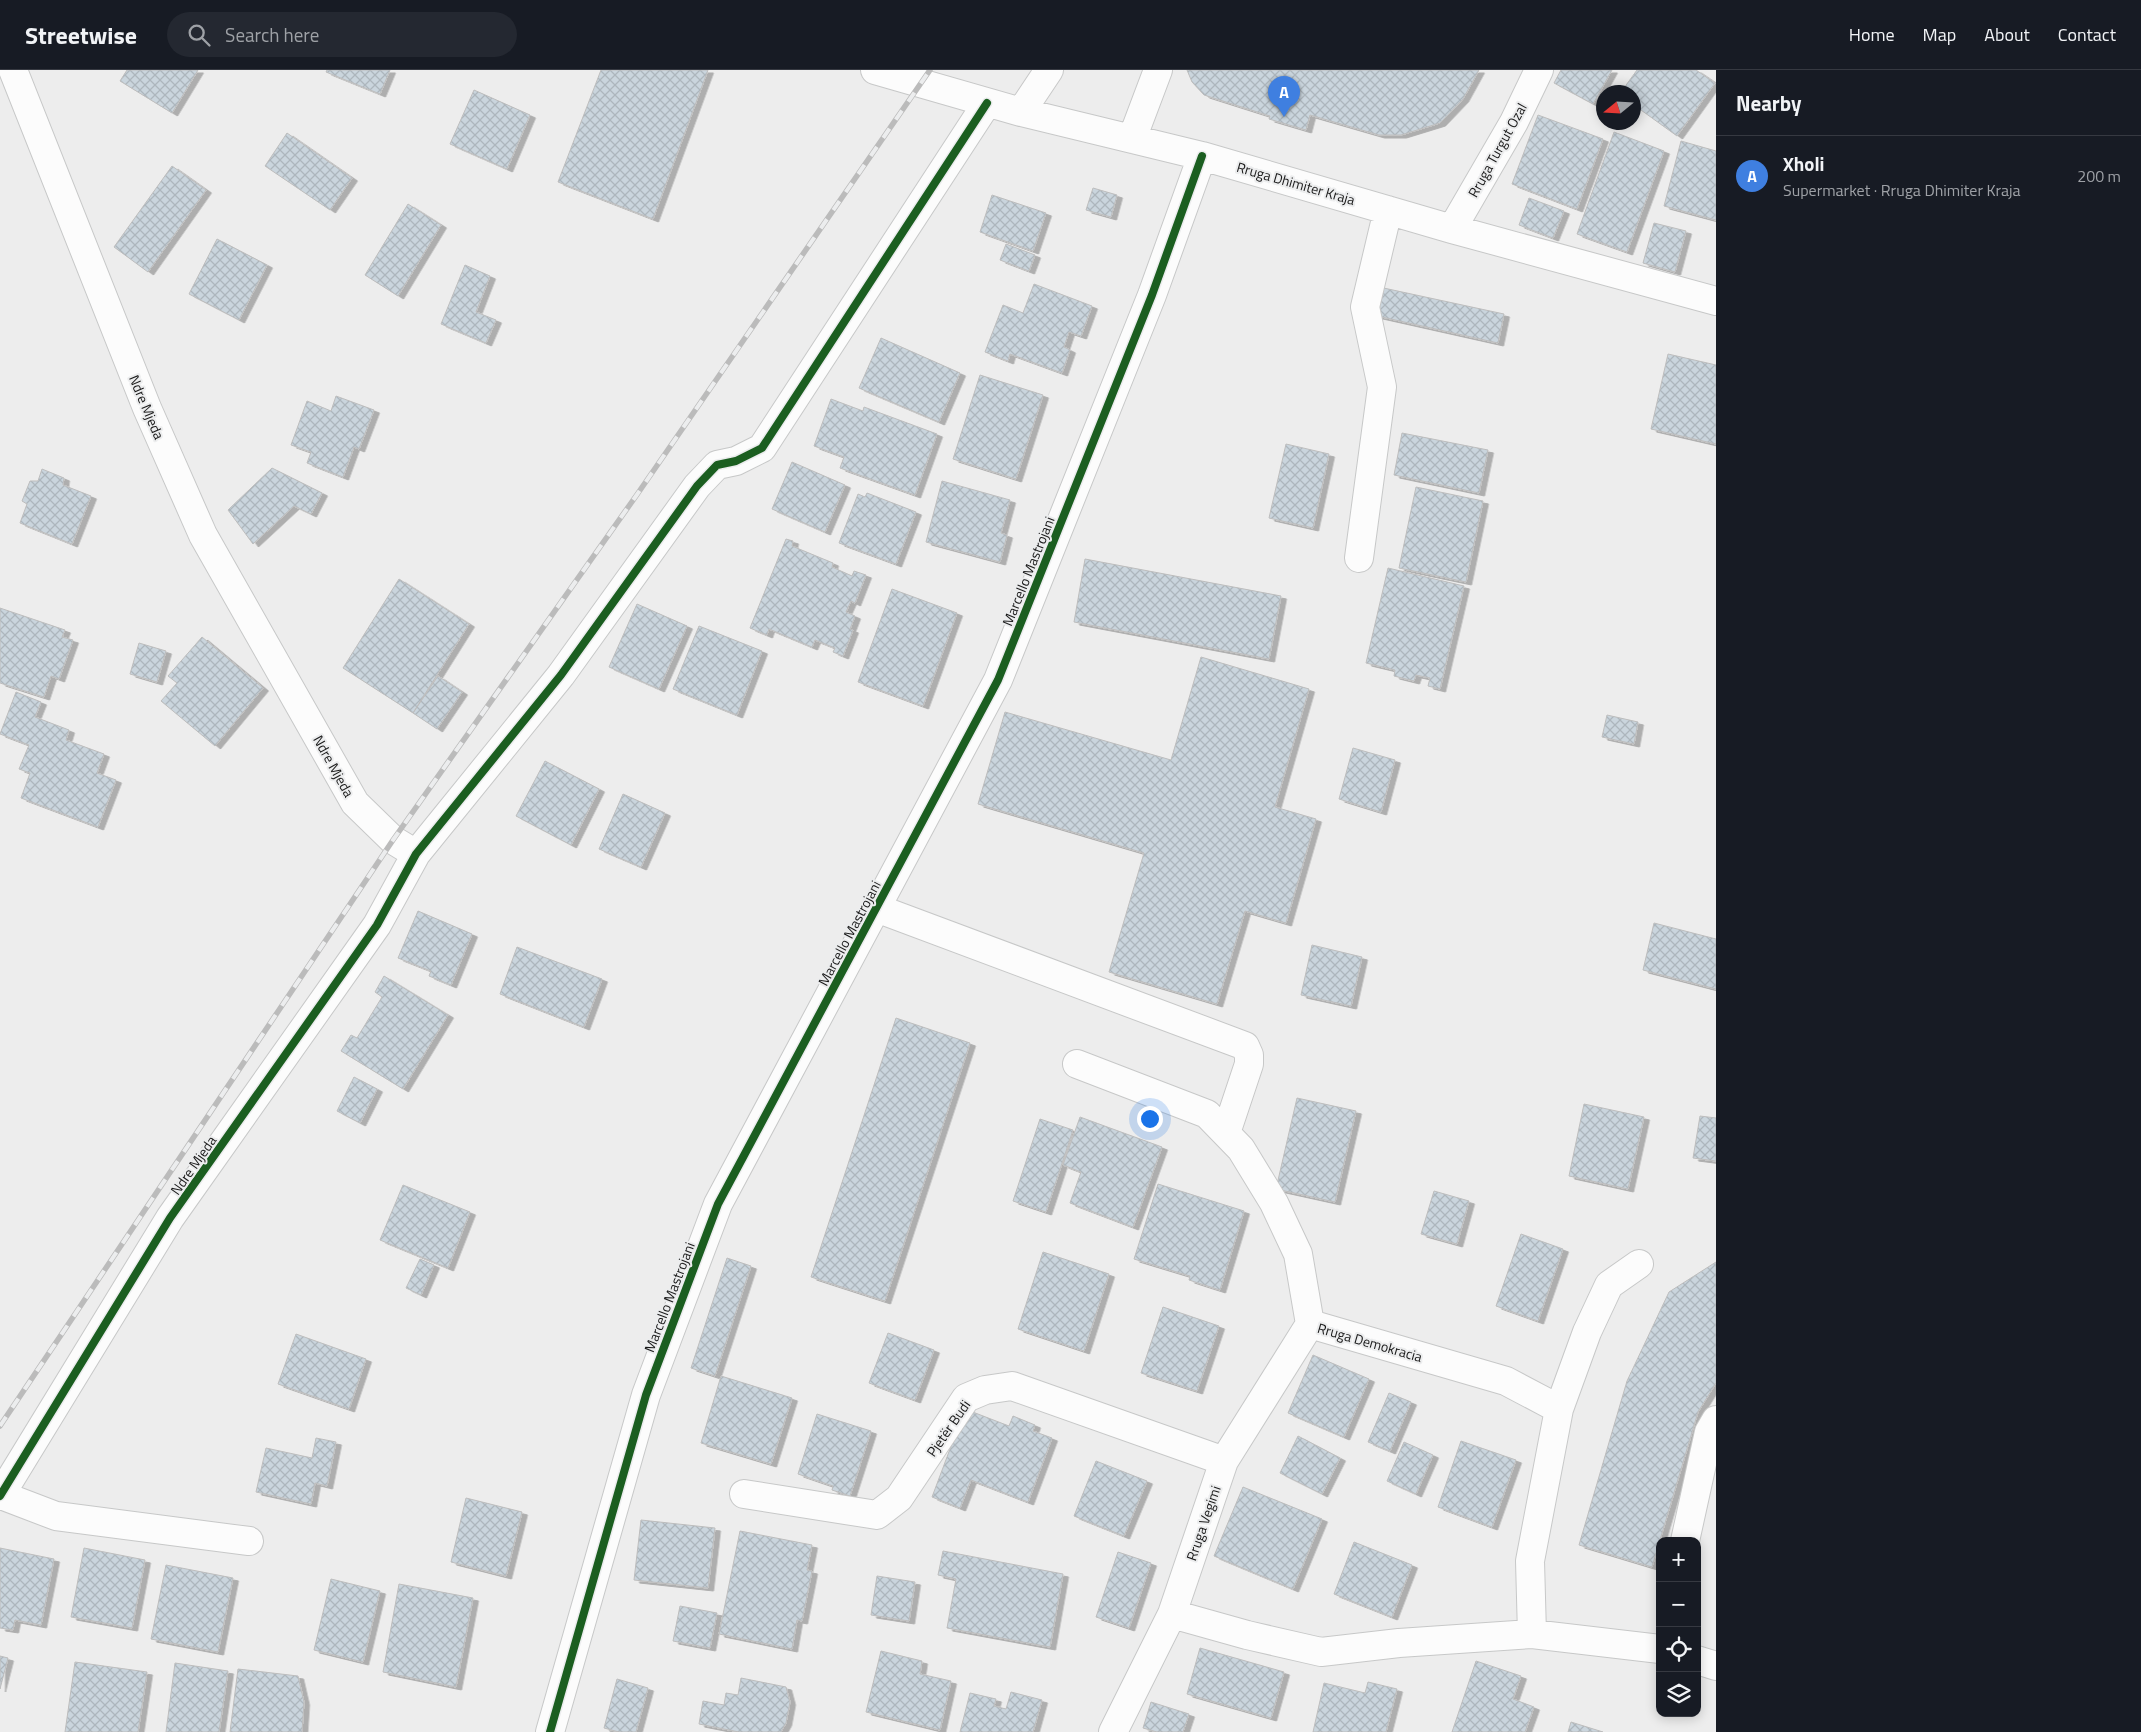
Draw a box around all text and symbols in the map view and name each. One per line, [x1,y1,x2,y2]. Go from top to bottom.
search box [167,12,517,57]
text: Streetwise [25,17,137,53]
text: Search here [225,20,319,49]
icon: search [185,21,213,49]
text: Home [1849,21,1895,48]
text: Map [1923,21,1956,48]
text: About [1984,21,2030,48]
text: Contact [2058,21,2116,48]
pin: A [1268,76,1300,117]
north arrow [1596,85,1641,130]
text: Nearby [1736,87,1801,119]
street label: Rruga Turgut Ozal [1462,99,1532,201]
text: Xholi [1783,149,1824,178]
street label: Rruga Dhimiter Kraja [1234,156,1358,210]
text: A [1747,164,1757,188]
text: 200 m [2077,164,2121,188]
text: Supermarket · Rruga Dhimiter Kraja [1783,178,2021,202]
street label: Ndre Mjeda [124,372,170,442]
street label: Marcello Mastrojani [996,513,1060,629]
street label: Ndre Mjeda [308,731,360,801]
street label: Marcello Mastrojani [812,877,886,989]
your location [1137,1106,1163,1132]
street label: Ndre Mjeda [165,1131,221,1199]
street label: Marcello Mastrojani [638,1239,700,1355]
street label: Rruga Demokracia [1315,1317,1425,1367]
street label: Pjetër Budi [921,1395,975,1461]
street label: Rruga Vegimi [1180,1483,1226,1563]
map controls [1656,1537,1701,1717]
button: + [1656,1537,1701,1582]
button: − [1656,1582,1701,1627]
button: locate [1656,1627,1701,1672]
button: layers [1656,1672,1701,1717]

